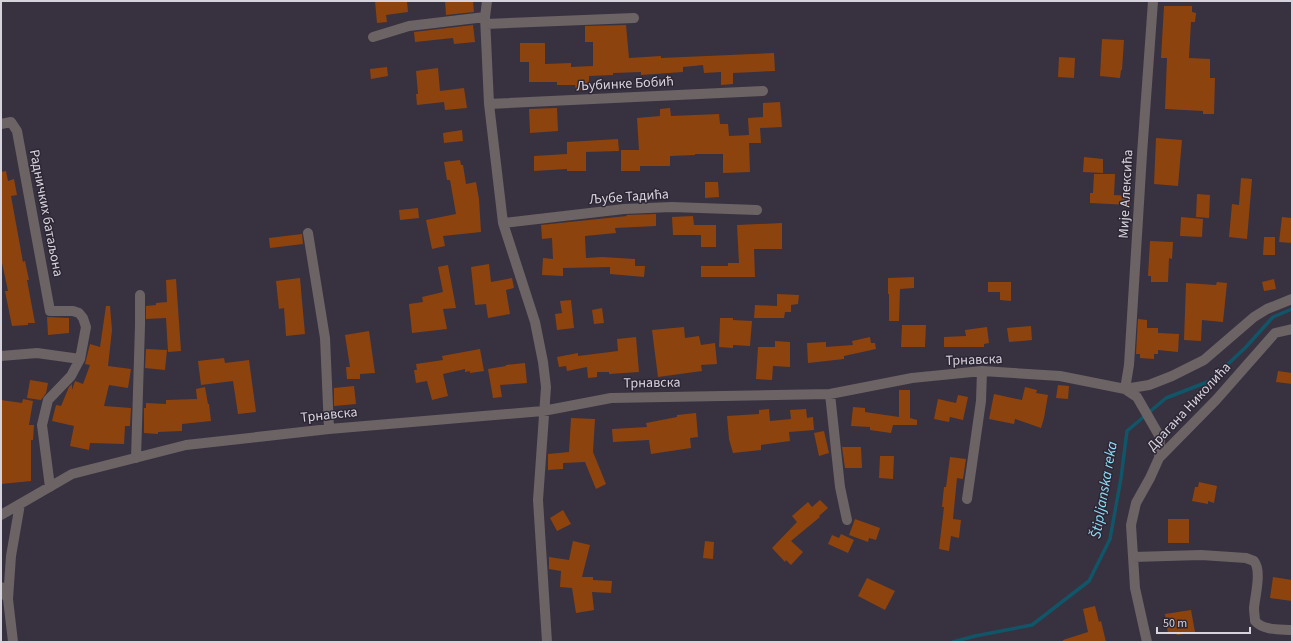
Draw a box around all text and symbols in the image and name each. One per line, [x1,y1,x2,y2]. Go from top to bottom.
street label: Љубинке Бобић [576,71,674,97]
street label: Радничких батаљона [24,148,68,278]
street label: Мије Алексића [1114,149,1138,239]
street label: Љубе Тадића [588,184,670,210]
street label: Трнавска [945,349,1003,371]
street label: Драгана Николића [1142,358,1236,456]
street label: Трнавска [623,373,681,393]
street label: Трнавска [300,402,358,428]
water label: Štipljanska reka [1085,440,1123,540]
scale bar [1157,609,1250,635]
text: 50 m [1163,615,1187,632]

